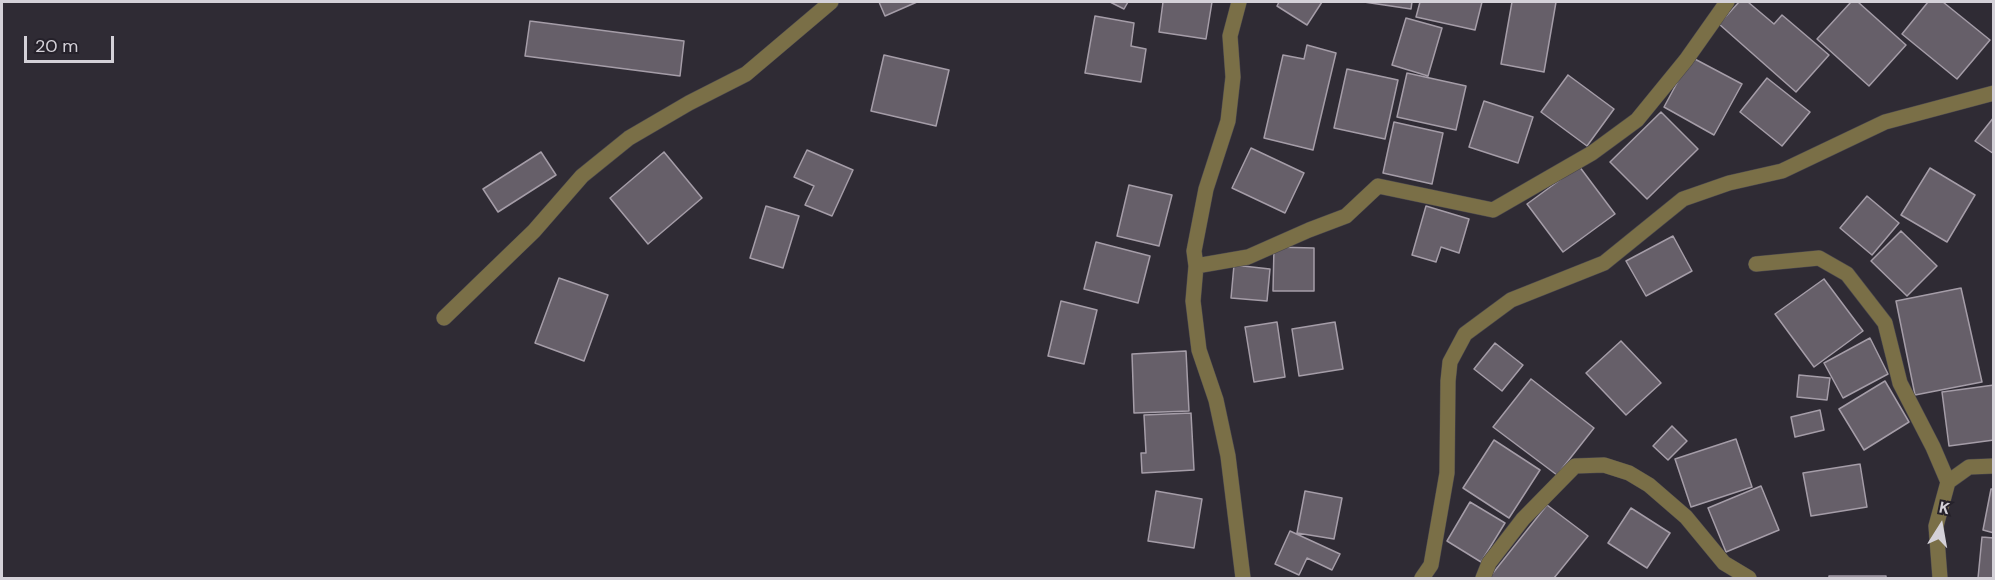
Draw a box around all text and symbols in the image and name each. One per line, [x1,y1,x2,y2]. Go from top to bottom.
scale bar [27,24,117,62]
text: 20 m [35,34,78,58]
north arrow [1911,496,1971,556]
text: K [1937,497,1952,519]

